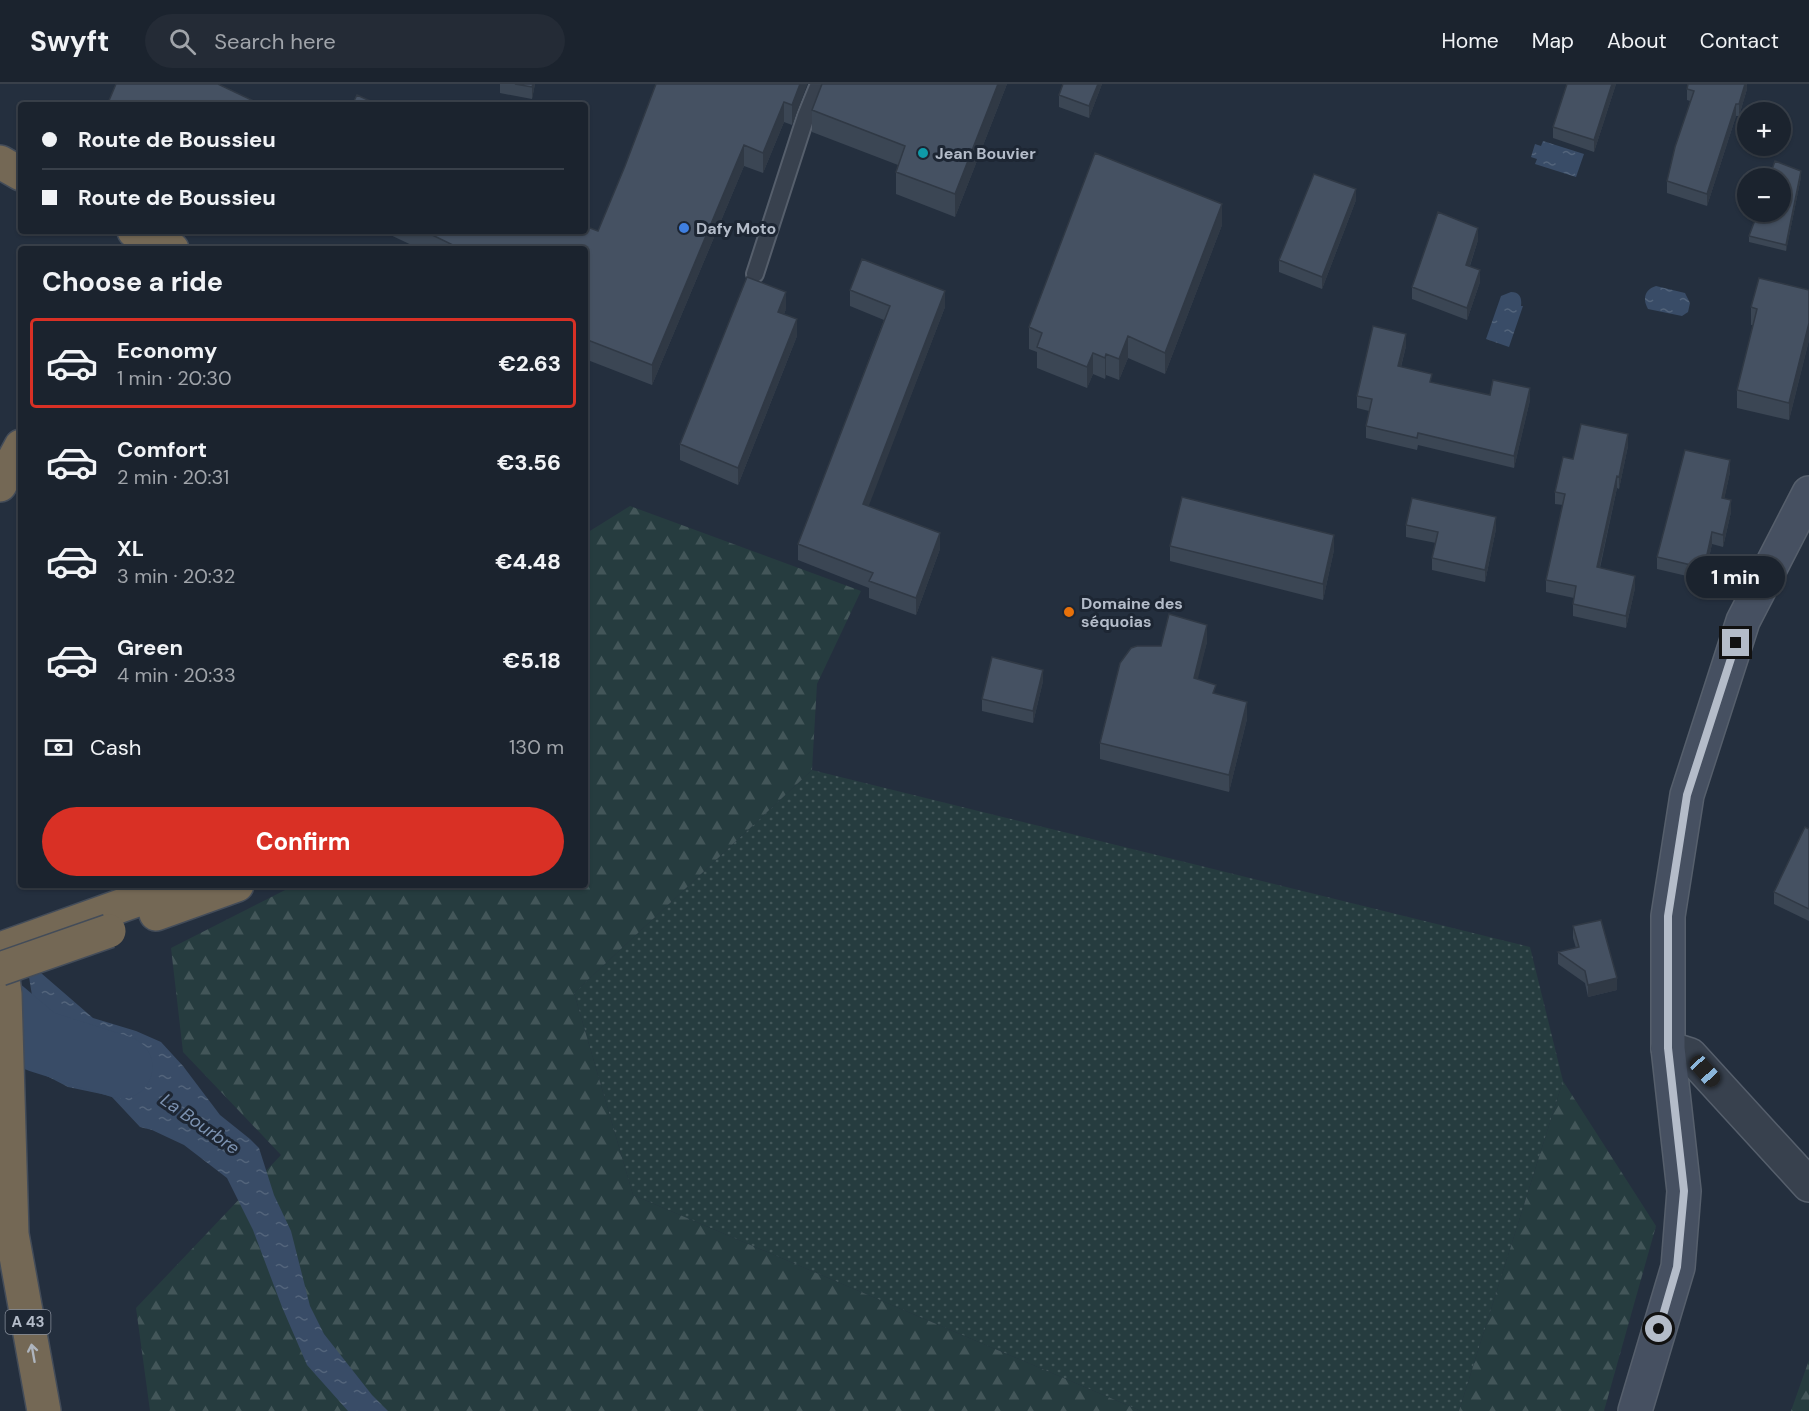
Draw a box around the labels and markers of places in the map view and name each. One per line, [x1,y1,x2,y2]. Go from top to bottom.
place label: Jean Bouvier [935,143,1036,164]
marker: Jean Bouvier [916,146,930,160]
place label: Dafy Moto [696,218,776,239]
marker: Dafy Moto [677,221,691,235]
place label: Domaine des séquoias [1081,593,1183,632]
marker: Domaine des séquoias [1062,605,1076,619]

